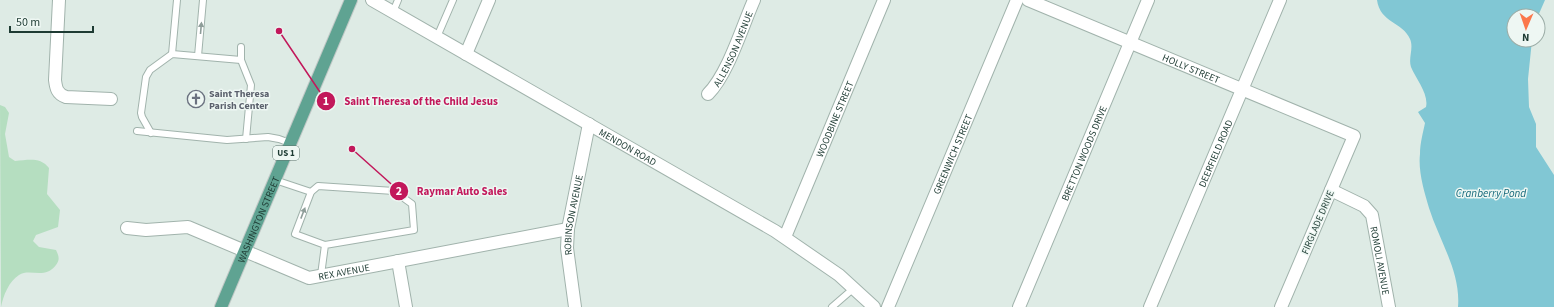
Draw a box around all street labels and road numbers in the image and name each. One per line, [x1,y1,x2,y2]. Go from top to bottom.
street label: ALLENSON AVENUE [710,9,757,90]
street label: HOLLY STREET [1160,51,1222,88]
street label: WOODBINE STREET [813,78,858,160]
street label: BRETTON WOODS DRIVE [1058,104,1111,203]
street label: GREENWICH STREET [930,111,977,197]
street label: DEERFIELD ROAD [1196,118,1237,190]
street label: MENDON ROAD [596,126,659,170]
road number: US 1 [273,146,299,160]
street label: WASHINGTON STREET [234,174,284,265]
street label: ROBINSON AVENUE [561,174,587,256]
street label: FIRGLADE DRIVE [1298,188,1338,256]
street label: ROMOLI AVENUE [1366,225,1393,296]
street label: REX AVENUE [317,261,371,284]

